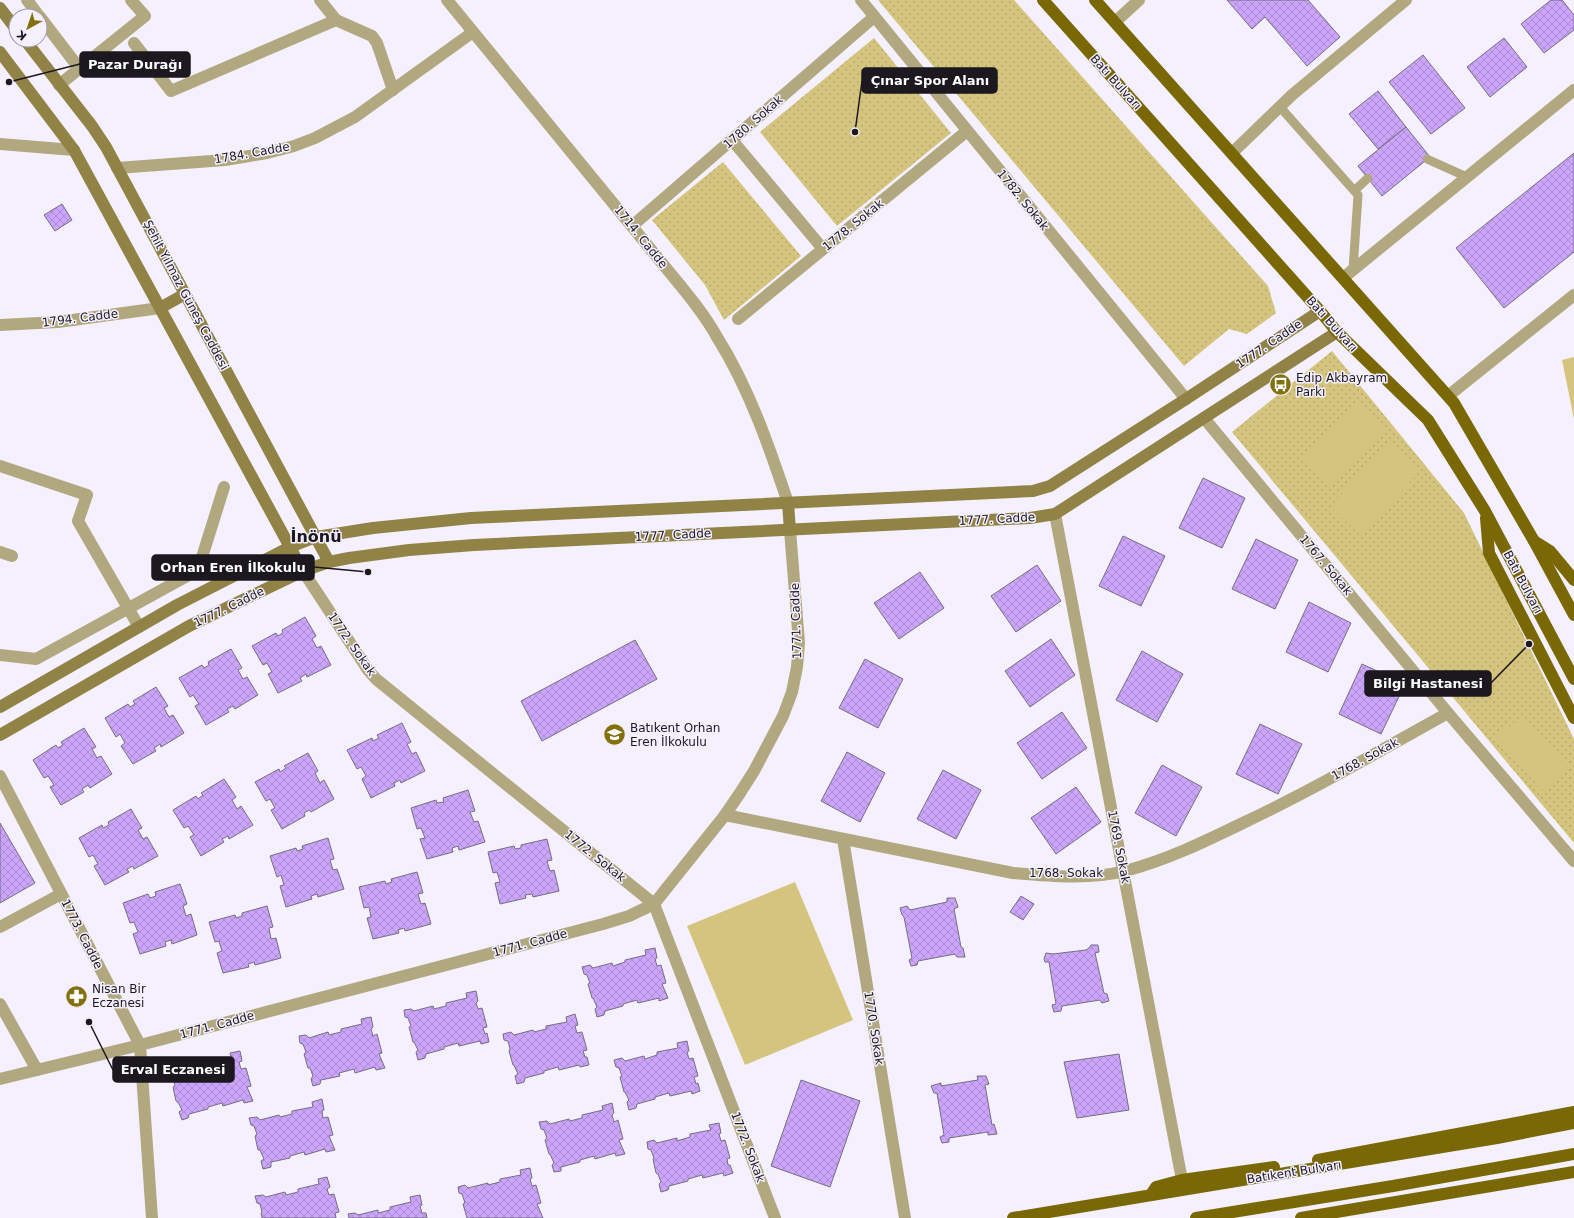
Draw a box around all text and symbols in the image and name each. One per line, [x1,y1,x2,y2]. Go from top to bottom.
north arrow [8,8,48,48]
text: K [14,27,29,43]
callout: Pazar Durağı [80,52,190,77]
street label: Batı Bulvarı [1088,52,1144,112]
text: Pazar Durağı [88,57,182,72]
callout: Çınar Spor Alanı [862,68,997,93]
text: Çınar Spor Alanı [871,73,989,88]
street label: 1780. Sokak [720,92,786,152]
street label: 1784. Cadde [213,139,291,167]
street label: 1782. Sokak [994,167,1052,233]
street label: 1778. Sokak [820,196,886,254]
street label: 1714. Cadde [611,203,671,271]
street label: Şehit Yılmaz Güneş Caddesi [140,218,232,372]
street label: Batı Bulvarı [1304,294,1360,354]
street label: 1794. Cadde [41,306,119,330]
street label: 1777. Cadde [1233,317,1305,371]
place label: Edip Akbayram Parkı [1296,371,1387,399]
bus stop icon: Edip Akbayram Parkı [1268,372,1294,398]
street label: 1777. Cadde [958,510,1036,528]
street label: 1777. Cadde [634,526,712,544]
district label: İnönü [290,527,342,546]
street label: 1767. Sokak [1297,532,1355,598]
street label: Batı Bulvarı [1501,548,1545,616]
callout: Orhan Eren İlkokulu [152,555,314,580]
text: Orhan Eren İlkokulu [160,560,306,575]
street label: 1771. Cadde [788,583,804,659]
street label: 1777. Cadde [192,584,266,630]
street label: 1772. Sokak [325,610,379,678]
callout: Bilgi Hastanesi [1365,671,1491,696]
text: Bilgi Hastanesi [1373,676,1483,691]
place label: Batıkent Orhan Eren İlkokulu [630,721,720,749]
school or university icon: Batıkent Orhan Eren İlkokulu [601,722,627,748]
street label: 1768. Sokak [1329,735,1401,783]
street label: 1769. Sokak [1105,809,1133,885]
street label: 1772. Sokak [562,827,628,885]
street label: 1768. Sokak [1029,866,1103,880]
street label: 1773. Cadde [58,897,106,971]
street label: 1771. Cadde [491,926,569,960]
place label: Nisan Bir Eczanesi [92,982,146,1010]
pharmacy icon: Nisan Bir Eczanesi [63,983,89,1009]
street label: 1770. Sokak [861,990,887,1066]
street label: 1771. Cadde [178,1008,256,1042]
callout: Erval Eczanesi [113,1057,234,1082]
text: Erval Eczanesi [121,1062,225,1077]
street label: 1772. Sokak [728,1110,768,1184]
street label: Batıkent Bulvarı [1246,1158,1342,1186]

